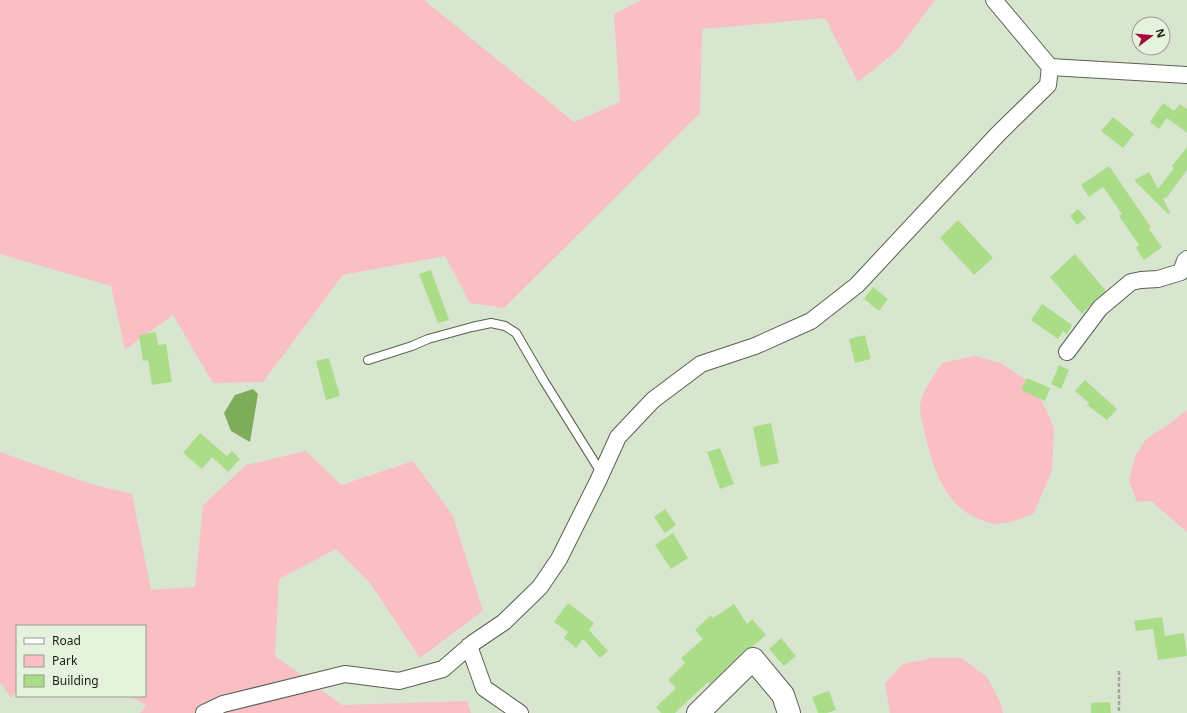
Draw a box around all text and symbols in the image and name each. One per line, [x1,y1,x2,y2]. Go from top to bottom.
north arrow [1131,16,1171,56]
text: N [1153,27,1170,39]
legend [16,625,146,697]
text: Road [52,632,81,649]
text: Park [52,652,78,669]
text: Building [52,672,99,689]

